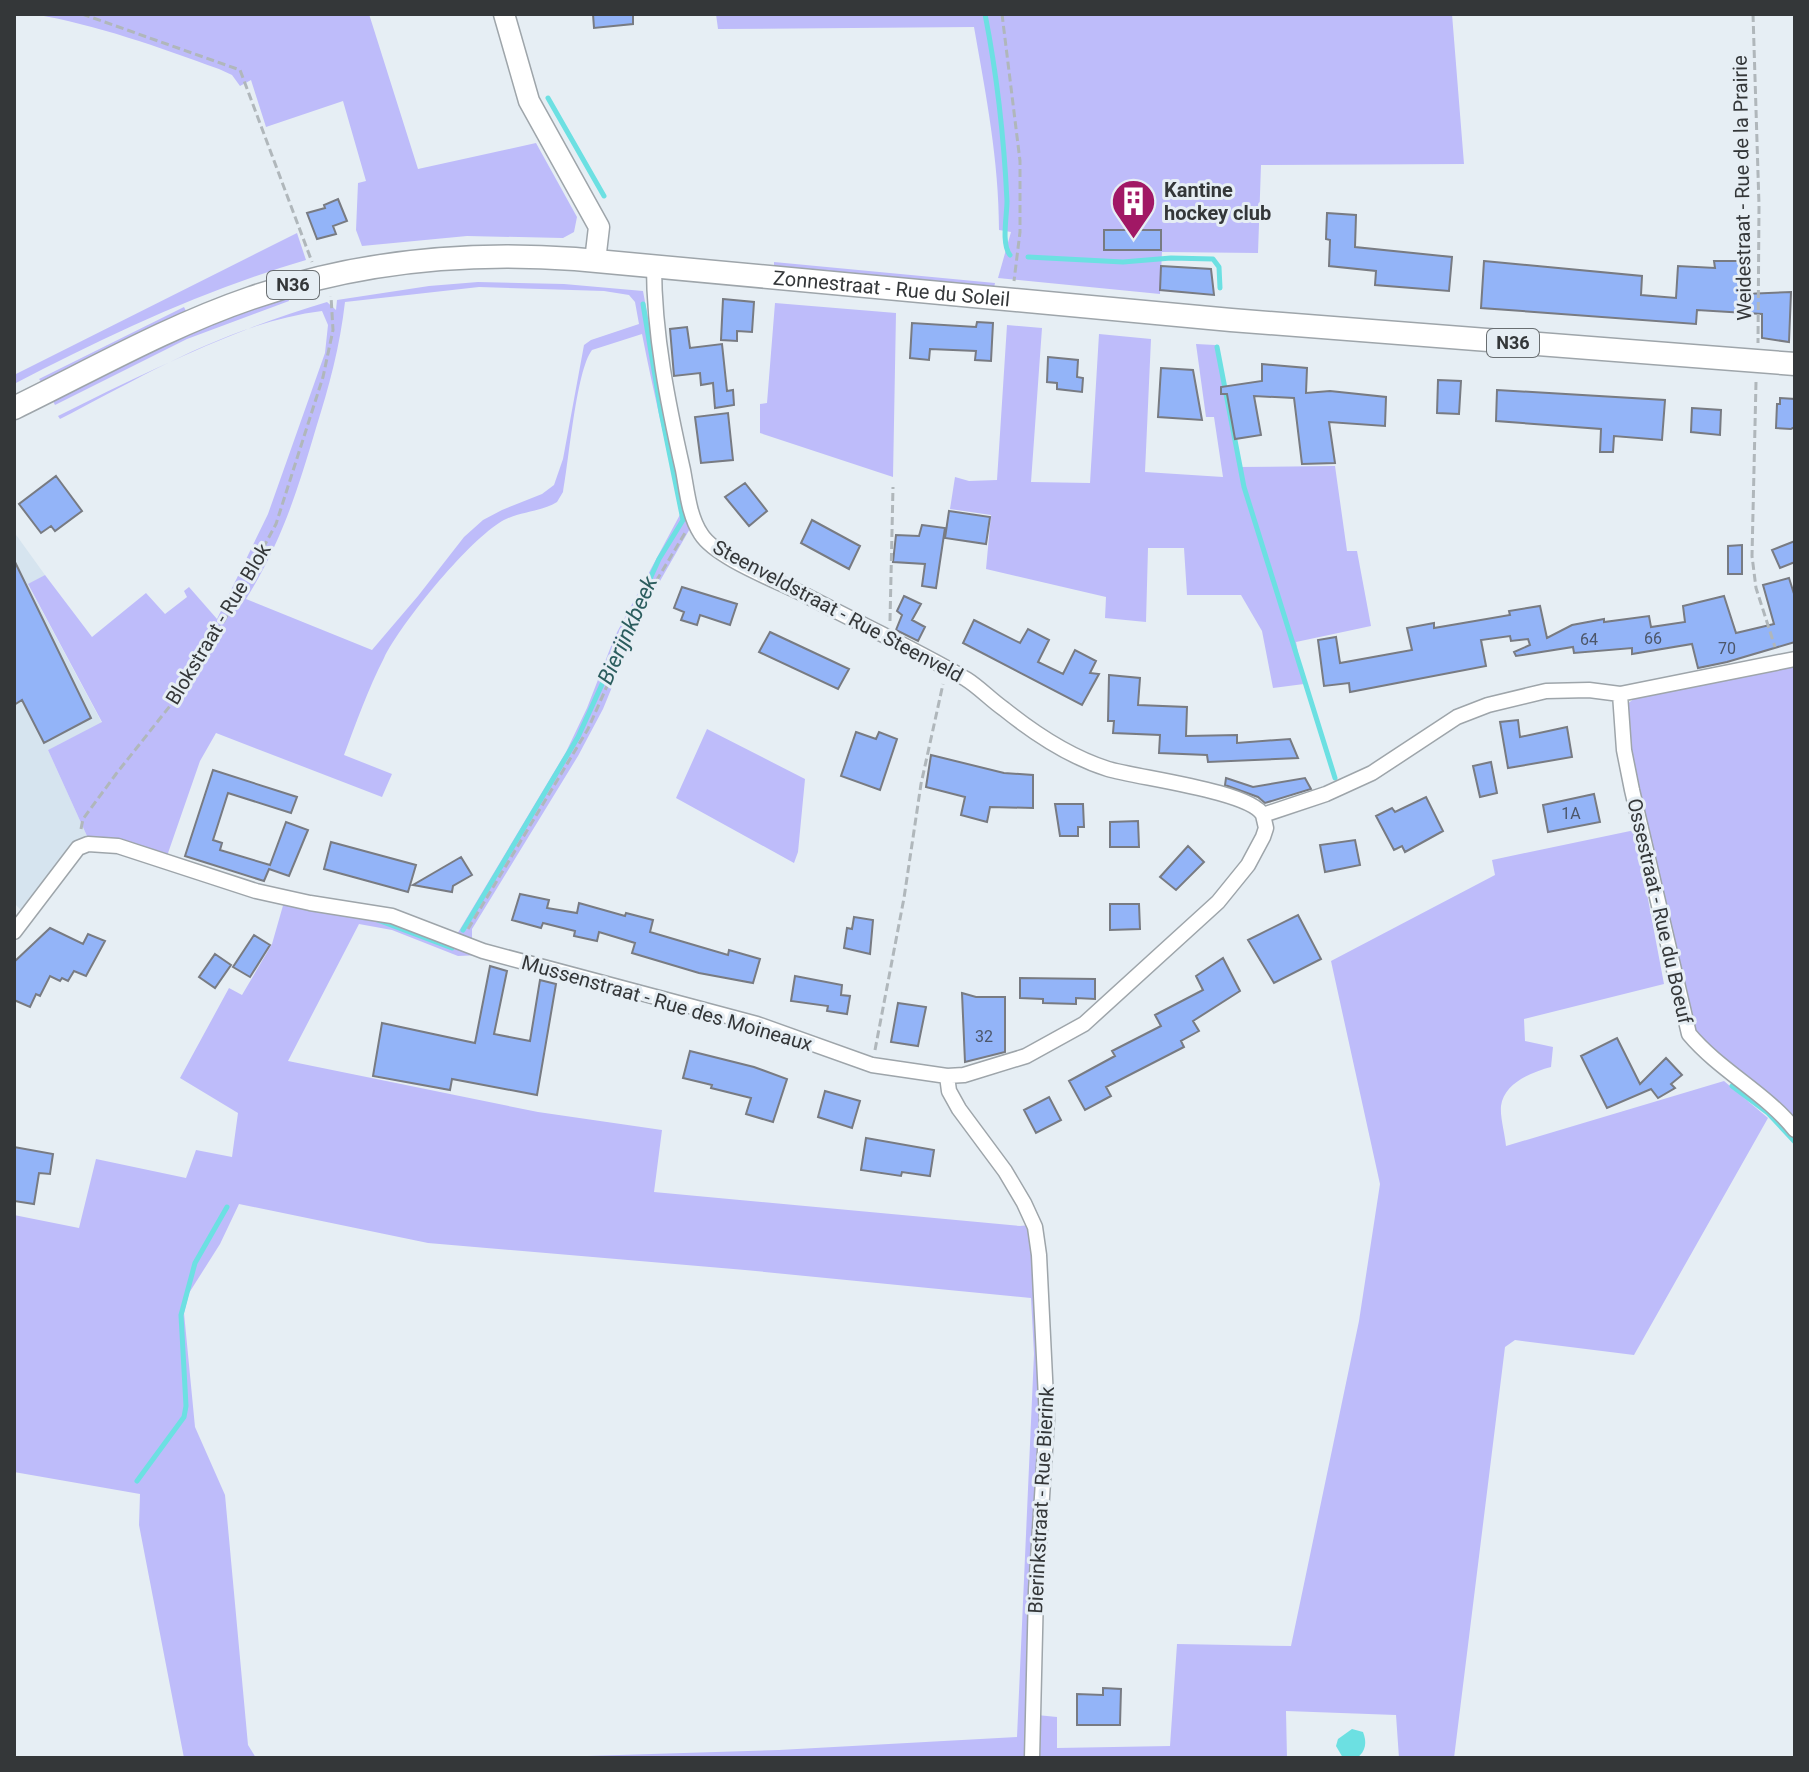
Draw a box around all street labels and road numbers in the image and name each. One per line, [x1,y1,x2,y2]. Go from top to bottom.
street label: Weidestraat - Rue de la Prairie [1728,55,1756,321]
street label: Zonnestraat - Rue du Soleil [772,265,1011,311]
road number: N36 [267,271,319,299]
road number: N36 [1487,329,1539,357]
street label: Steenveldstraat - Rue Steenveld [709,535,967,687]
street label: Blokstraat - Rue Blok [160,538,276,709]
street label: Ossestraat - Rue du Boeuf [1622,796,1698,1026]
street label: Mussenstraat - Rue des Moineaux [519,950,815,1056]
street label: Bierinkstraat - Rue Bierink [1023,1385,1059,1614]

